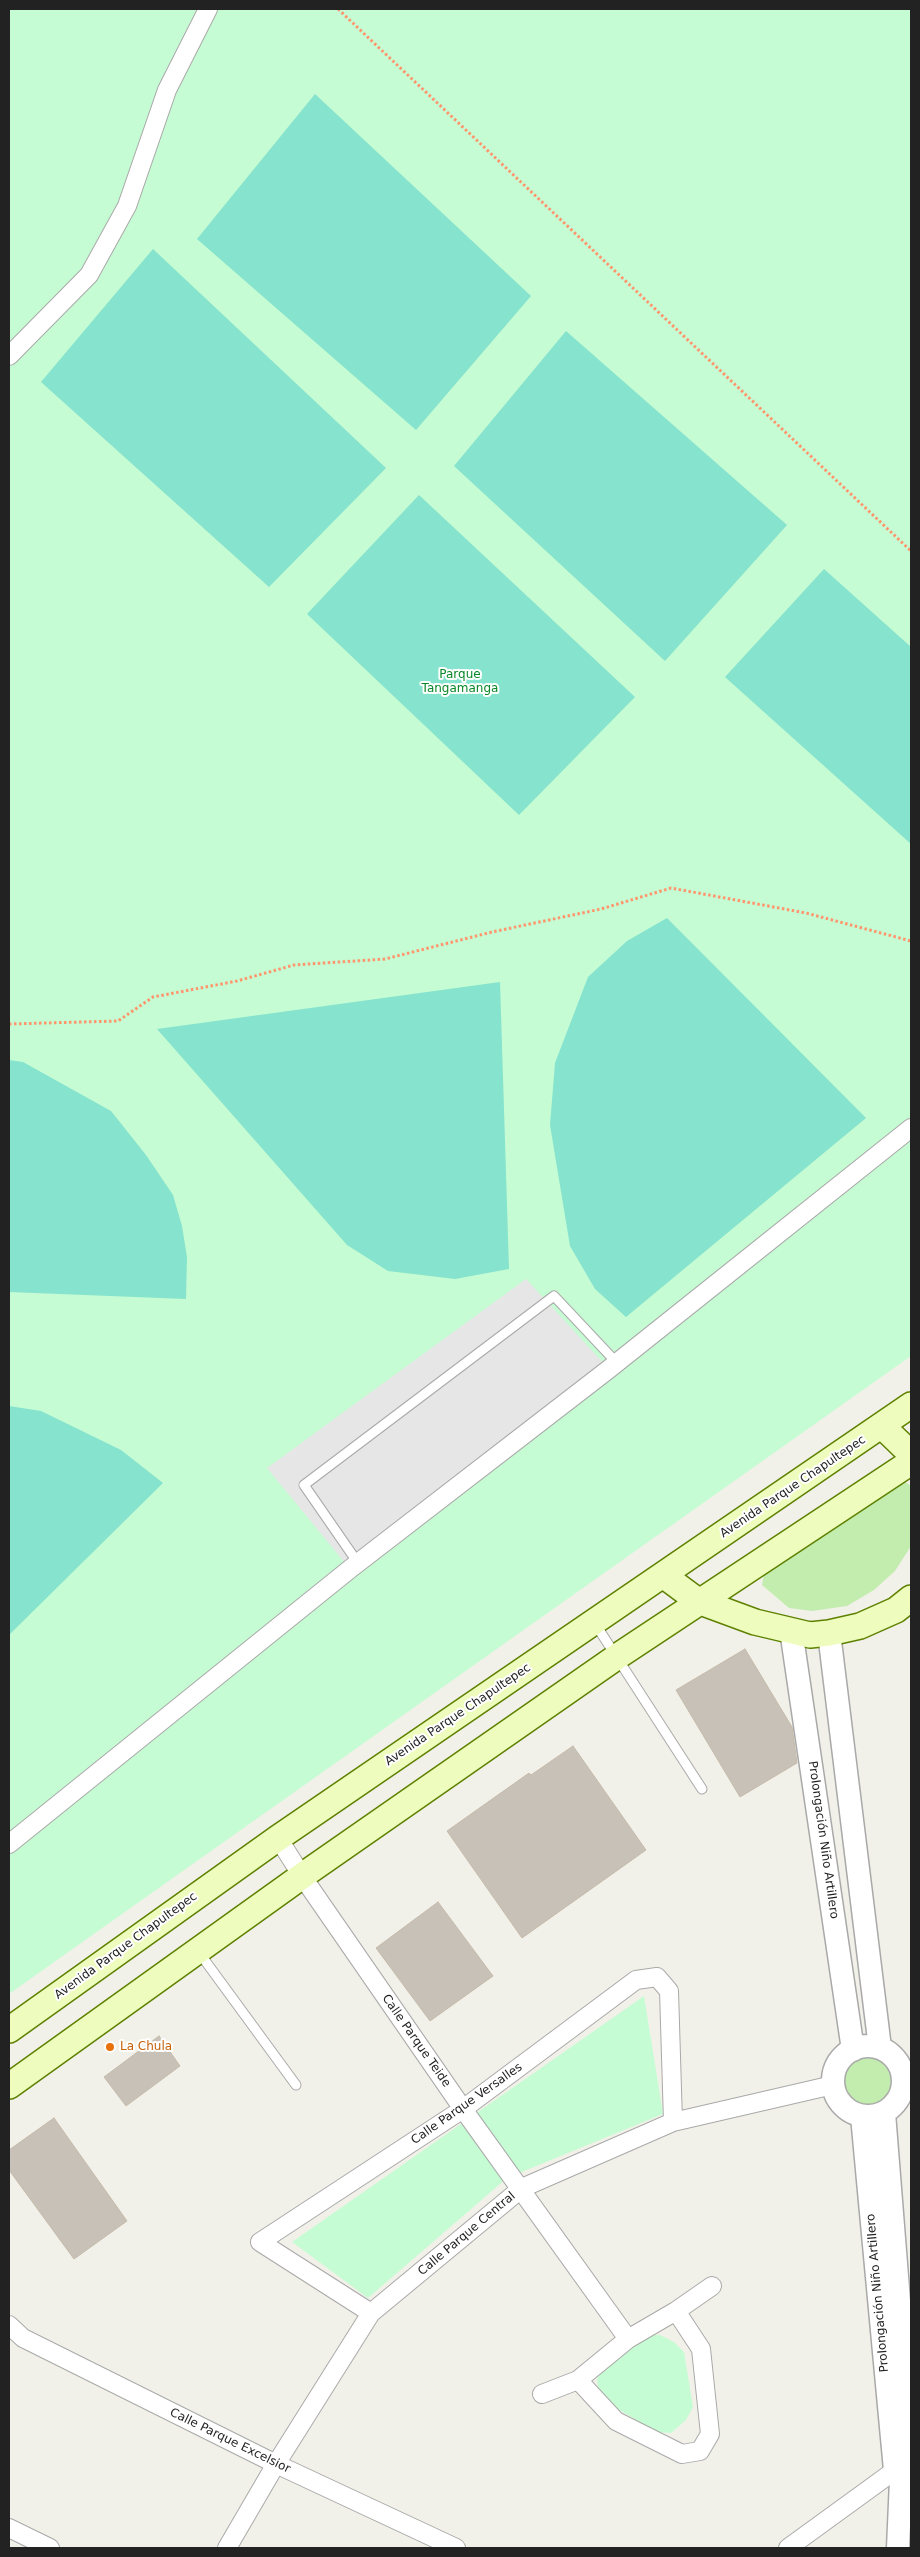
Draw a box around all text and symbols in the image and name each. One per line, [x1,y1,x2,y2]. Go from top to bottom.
park label: Parque Tangamanga [422,668,498,696]
street label: Avenida Parque Chapultepec [717,1433,869,1541]
street label: Avenida Parque Chapultepec [382,1661,534,1769]
street label: Prolongación Niño Artillero [805,1760,841,1920]
street label: Avenida Parque Chapultepec [52,1889,200,2003]
street label: Calle Parque Teide [379,1992,453,2090]
place label: La Chula [120,2040,172,2054]
marker: La Chula [104,2041,116,2053]
street label: Calle Parque Versalles [409,2060,525,2148]
street label: Calle Parque Central [415,2189,519,2279]
street label: Prolongación Niño Artillero [864,2213,892,2373]
street label: Calle Parque Excelsior [167,2405,293,2477]

